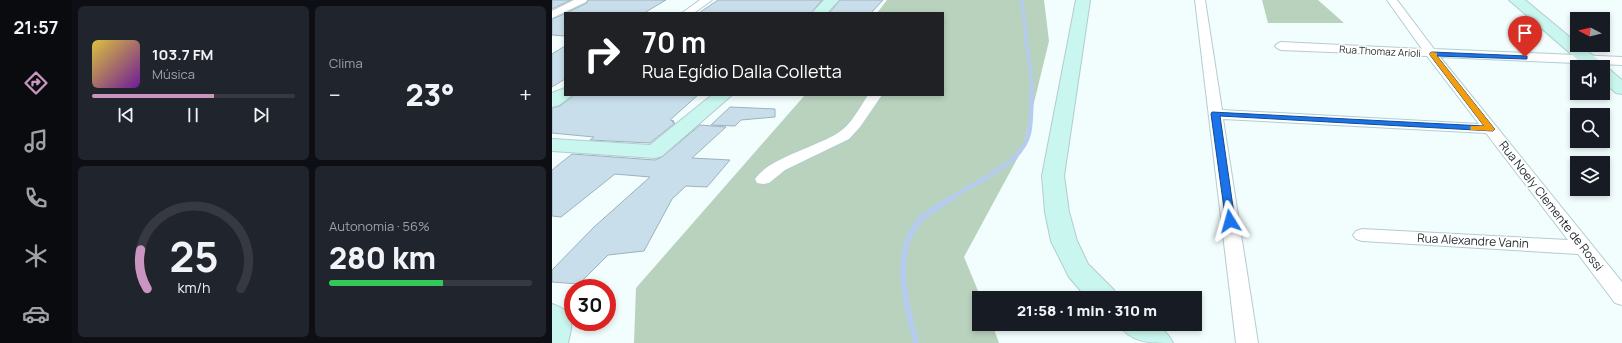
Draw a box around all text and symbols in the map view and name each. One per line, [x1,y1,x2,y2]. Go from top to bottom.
north arrow [1570,12,1610,52]
map controls [1570,12,1610,196]
text: 21:57 [14,15,58,39]
pin [1508,16,1542,57]
icon: arrive [1514,22,1536,44]
text: 70 m [642,23,706,61]
icon: right [576,28,628,80]
street label: Rua Thomaz Arioli [1339,42,1421,60]
text: 103.7 FM [152,44,213,65]
text: Clima [329,54,363,72]
text: Rua Egídio Dalla Colletta [642,59,842,83]
button: sound [1570,60,1610,100]
text: Música [152,65,195,83]
icon: directions [22,69,50,97]
text: 23° [405,74,455,115]
text: − [329,80,341,110]
text: + [519,80,532,110]
icon: previous [115,104,137,126]
icon: pause [182,104,204,126]
icon: next [250,104,272,126]
button: search [1570,108,1610,148]
icon: music [22,127,50,155]
street label: Rua Noely Clemente de Rossi [1495,137,1607,274]
button: layers [1570,156,1610,196]
icon: phone [22,184,50,212]
position arrow [1209,200,1251,242]
text: Autonomia · 56% [329,217,430,235]
text: 25 [169,228,218,284]
street label: Rua Alexandre Vanin [1417,229,1529,252]
text: 280 km [329,237,436,278]
icon: climate [22,242,50,270]
text: km/h [177,278,210,297]
speed limit sign: 30 [564,279,616,331]
icon: car [22,300,50,328]
text: 21:58 · 1 min · 310 m [1017,300,1157,321]

